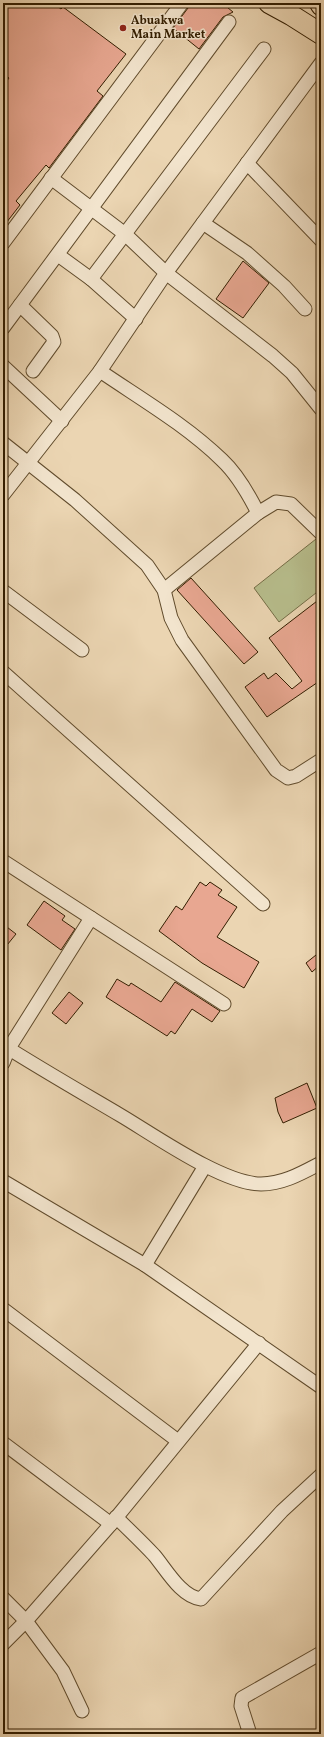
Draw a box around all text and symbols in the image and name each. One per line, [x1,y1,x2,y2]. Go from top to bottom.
place label: Abuakwa Main Market [131,13,206,43]
marker: Abuakwa Main Market [118,23,128,33]

